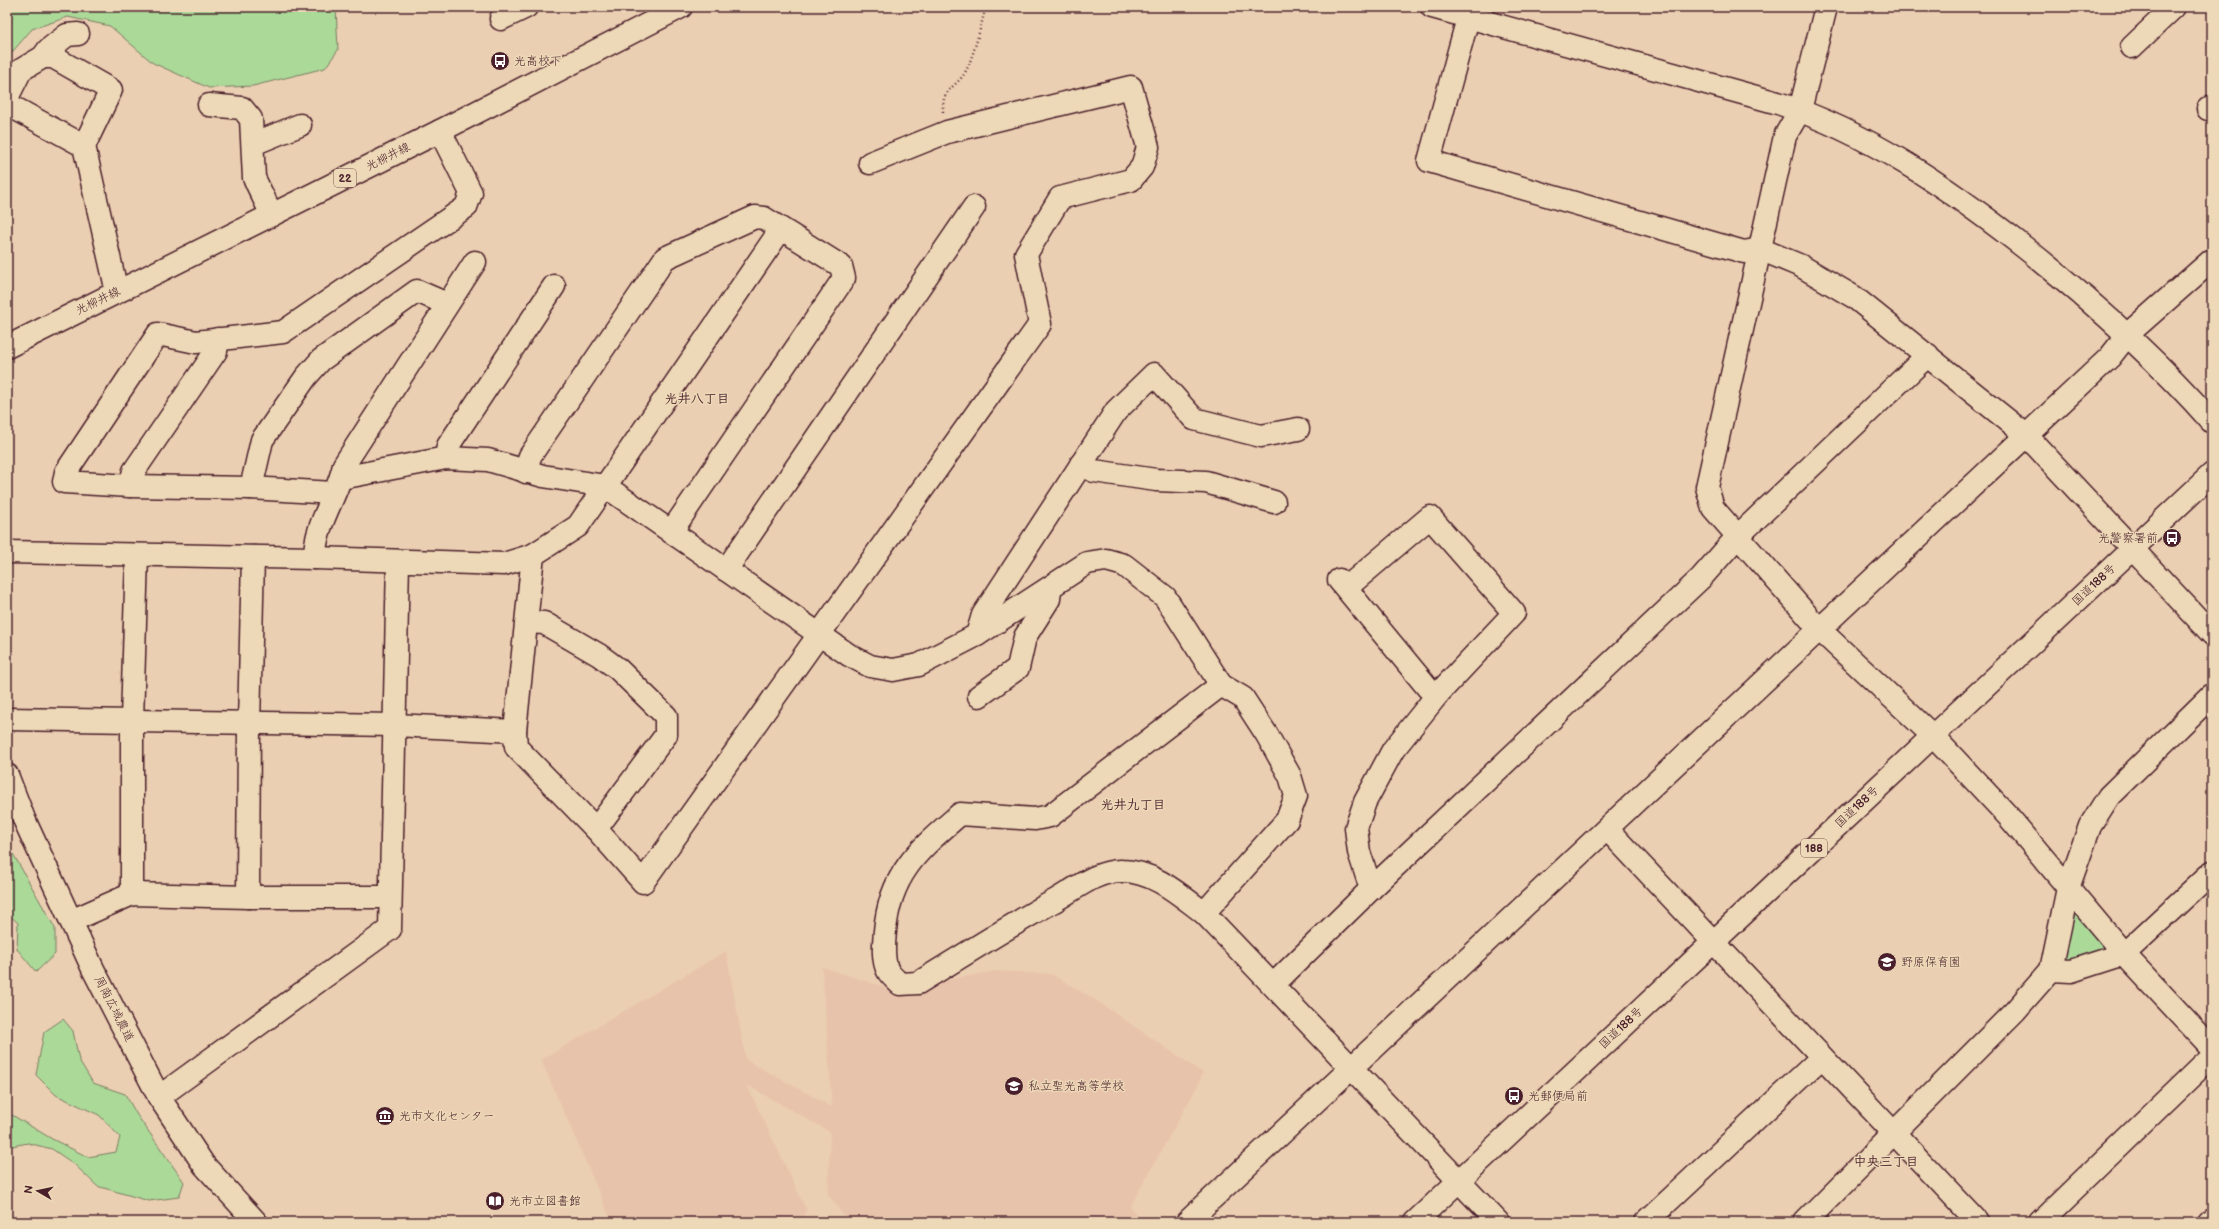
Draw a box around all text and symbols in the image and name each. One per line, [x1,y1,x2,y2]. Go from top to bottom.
bus stop icon: 光高校下 [489,50,511,72]
place label: 光高校下 [514,54,562,69]
street label: 光柳井線 [363,139,413,175]
road number: 22 [334,169,356,187]
street label: 光柳井線 [73,284,123,318]
district label: 光井八丁目 [664,391,730,407]
bus stop icon: 光警察署前 [2161,527,2183,549]
place label: 光警察署前 [2098,531,2158,546]
street label: 国道188号 [2069,561,2119,609]
street label: 国道188号 [1832,783,1882,831]
district label: 光井九丁目 [1100,797,1166,813]
road number: 188 [1801,839,1827,857]
school or university icon: 野原保育園 [1876,951,1898,973]
place label: 野原保育園 [1901,955,1961,970]
street label: 周南広域農道 [91,974,137,1044]
street label: 国道188号 [1596,1004,1646,1052]
school or university icon: 私立聖光高等学校 [1003,1075,1025,1097]
place label: 私立聖光高等学校 [1028,1079,1124,1094]
bus stop icon: 光郵便局前 [1503,1085,1525,1107]
place label: 光郵便局前 [1528,1089,1588,1104]
museum icon: 光市文化センター [374,1105,396,1127]
place label: 光市文化センター [399,1109,495,1124]
district label: 中央三丁目 [1853,1154,1919,1170]
north arrow [18,1171,58,1211]
text: N [22,1184,36,1195]
library icon: 光市立図書館 [484,1190,506,1212]
place label: 光市立図書館 [509,1194,581,1209]

